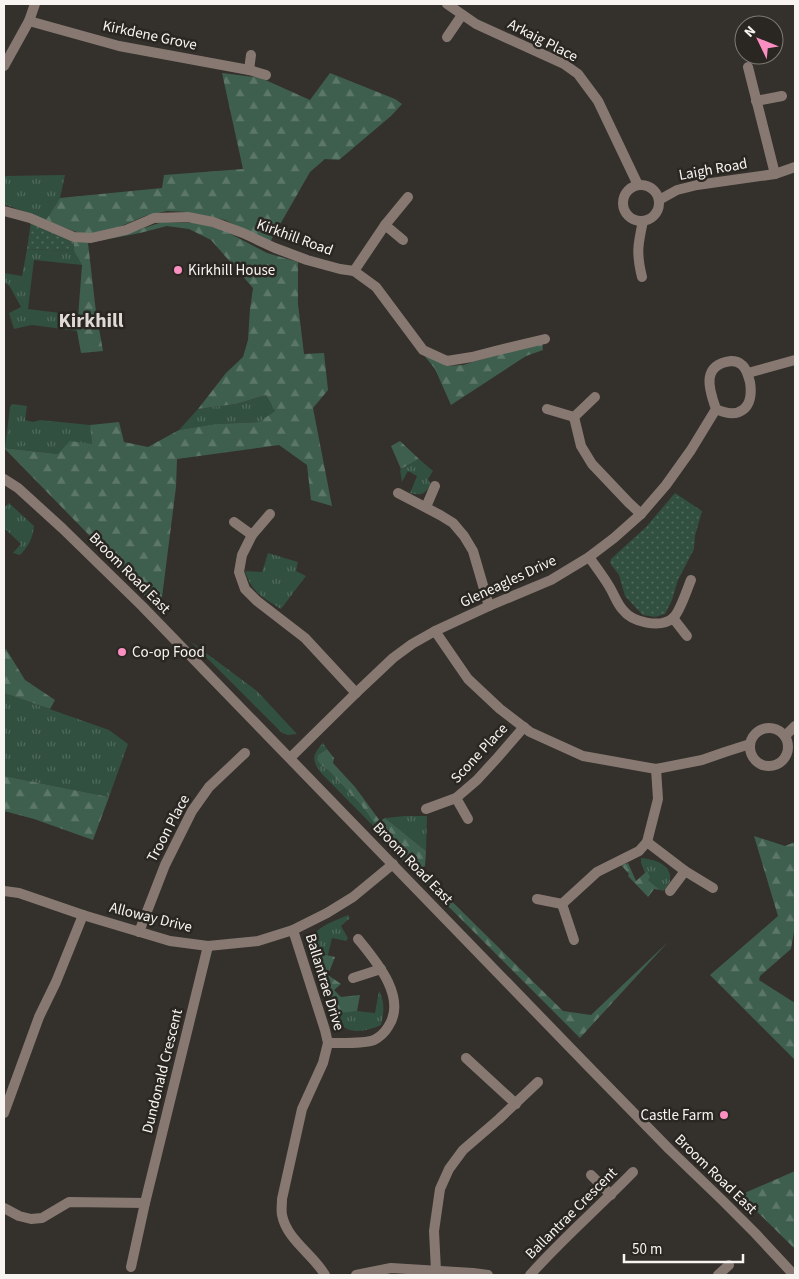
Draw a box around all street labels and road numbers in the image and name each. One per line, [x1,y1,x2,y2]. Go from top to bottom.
street label: Arkaig Place [504,14,582,67]
street label: Kirkdene Grove [101,15,199,56]
street label: Laigh Road [677,153,749,186]
street label: Kirkhill Road [254,214,336,261]
street label: Broom Road East [84,528,175,619]
street label: Gleneagles Drive [457,550,560,613]
street label: Scone Place [446,719,513,788]
street label: Troon Place [142,791,195,866]
street label: Broom Road East [368,817,457,909]
street label: Alloway Drive [107,897,194,938]
street label: Ballantrae Drive [300,931,349,1033]
street label: Dundonald Crescent [137,1007,188,1136]
street label: Broom Road East [670,1130,762,1219]
street label: Ballantrae Crescent [521,1163,622,1264]

